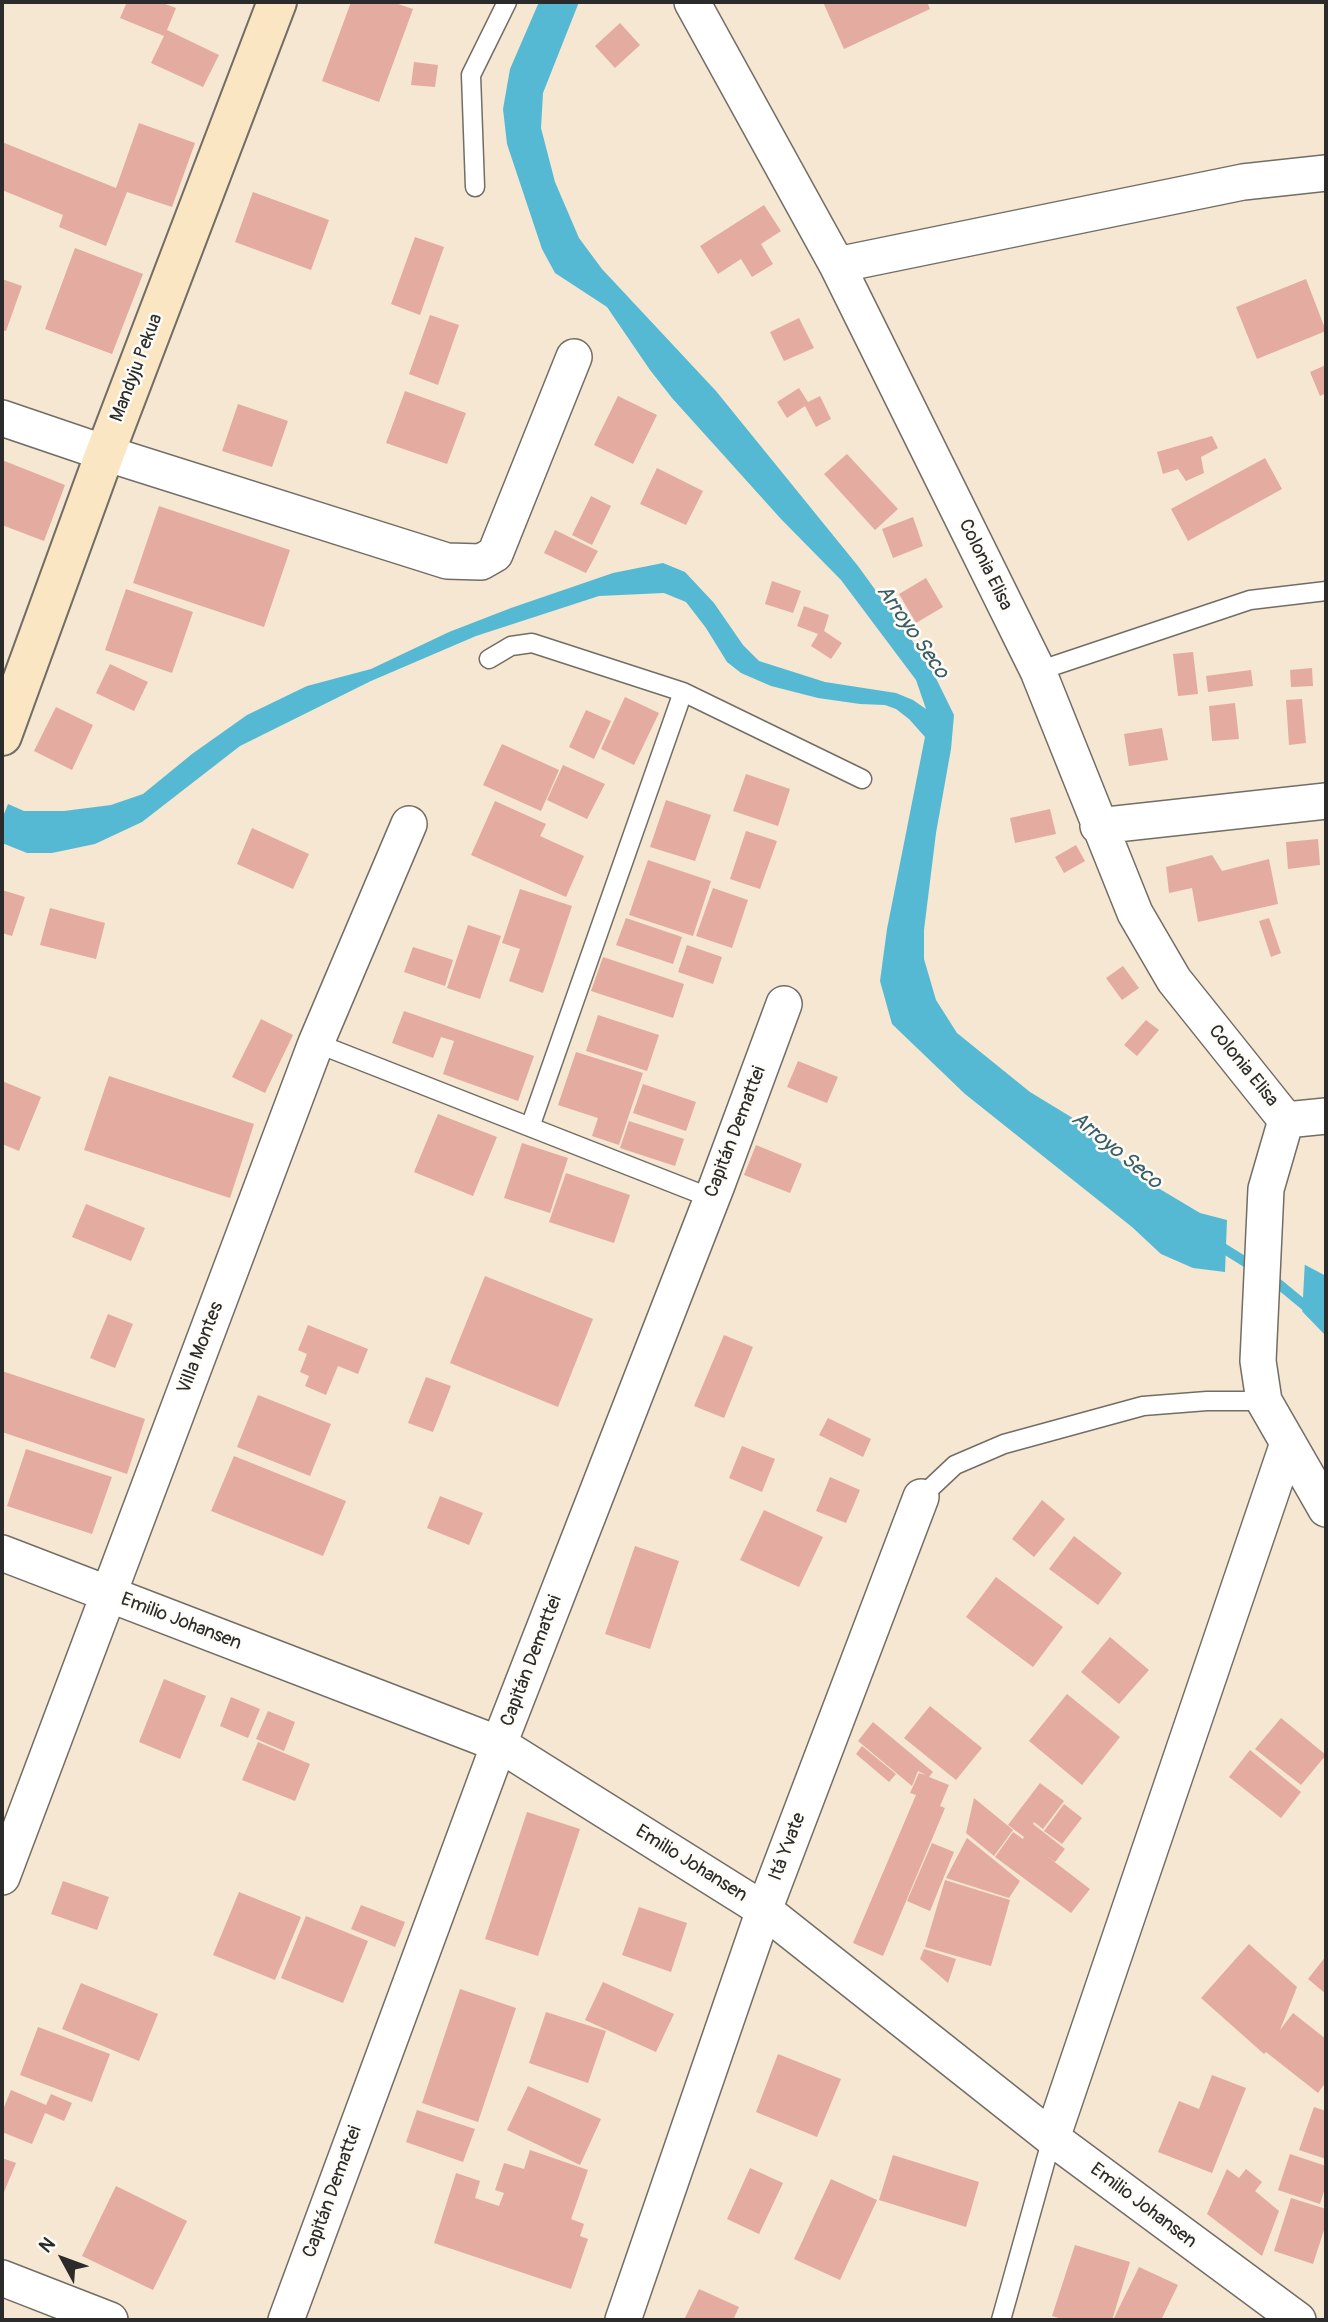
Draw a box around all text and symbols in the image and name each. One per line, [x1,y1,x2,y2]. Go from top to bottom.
street label: Mandyju Pekua [106,311,168,425]
street label: Colonia Elisa [953,516,1017,614]
water label: Arroyo Seco [870,580,954,684]
street label: Colonia Elisa [1203,1020,1283,1112]
street label: Capitán Demattei [701,1063,771,1201]
water label: Arroyo Seco [1066,1107,1166,1195]
street label: Villa Montes [173,1299,229,1397]
street label: Emilio Johansen [117,1589,245,1655]
street label: Capitán Demattei [497,1592,567,1730]
street label: Itá Yvate [765,1810,811,1884]
street label: Emilio Johansen [631,1821,751,1907]
street label: Capitán Demattei [299,2123,367,2261]
street label: Emilio Johansen [1085,2159,1201,2253]
north arrow [28,2224,98,2294]
text: N [34,2233,60,2258]

